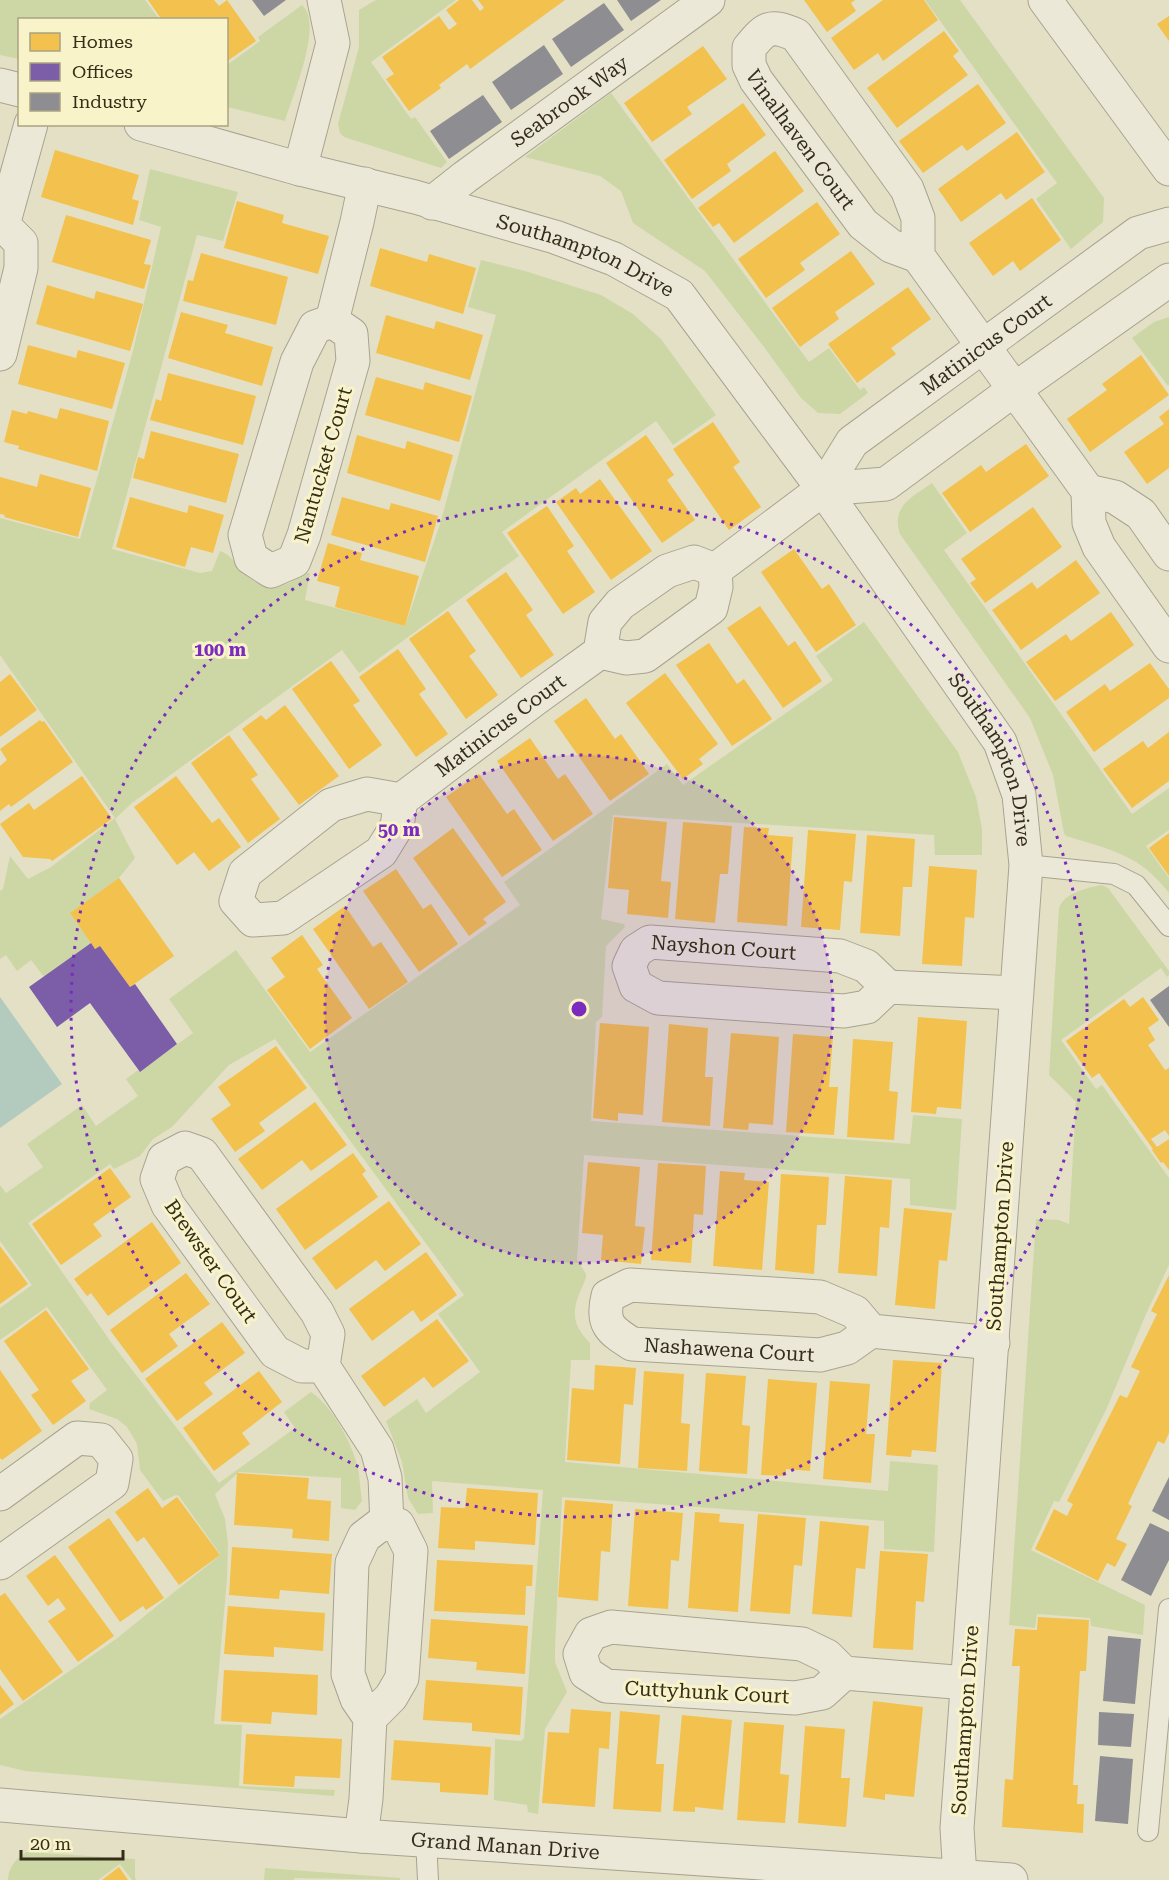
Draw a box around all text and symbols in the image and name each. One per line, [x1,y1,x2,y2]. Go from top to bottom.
legend [18,18,228,126]
text: Homes [72,31,133,52]
street label: Seabrook Way [506,50,633,152]
text: Offices [72,61,133,82]
street label: Vinalhaven Court [741,65,860,215]
text: Industry [72,91,147,112]
street label: Southampton Drive [494,209,678,302]
street label: Matinicus Court [916,288,1056,400]
street label: Nantucket Court [289,384,357,546]
text: 100 m [194,639,247,660]
street label: Southampton Drive [943,668,1036,848]
street label: Matinicus Court [431,669,570,782]
text: 50 m [378,819,421,840]
street label: Nayshon Court [650,930,798,965]
centre of rings [569,999,589,1019]
street label: Southampton Drive [981,1140,1019,1331]
street label: Brewster Court [160,1195,263,1328]
street label: Nashawena Court [643,1333,815,1367]
street label: Southampton Drive [946,1624,984,1815]
street label: Cuttyhunk Court [624,1676,790,1708]
scale bar [21,1823,123,1861]
street label: Grand Manan Drive [410,1827,600,1864]
text: 20 m [30,1833,71,1854]

